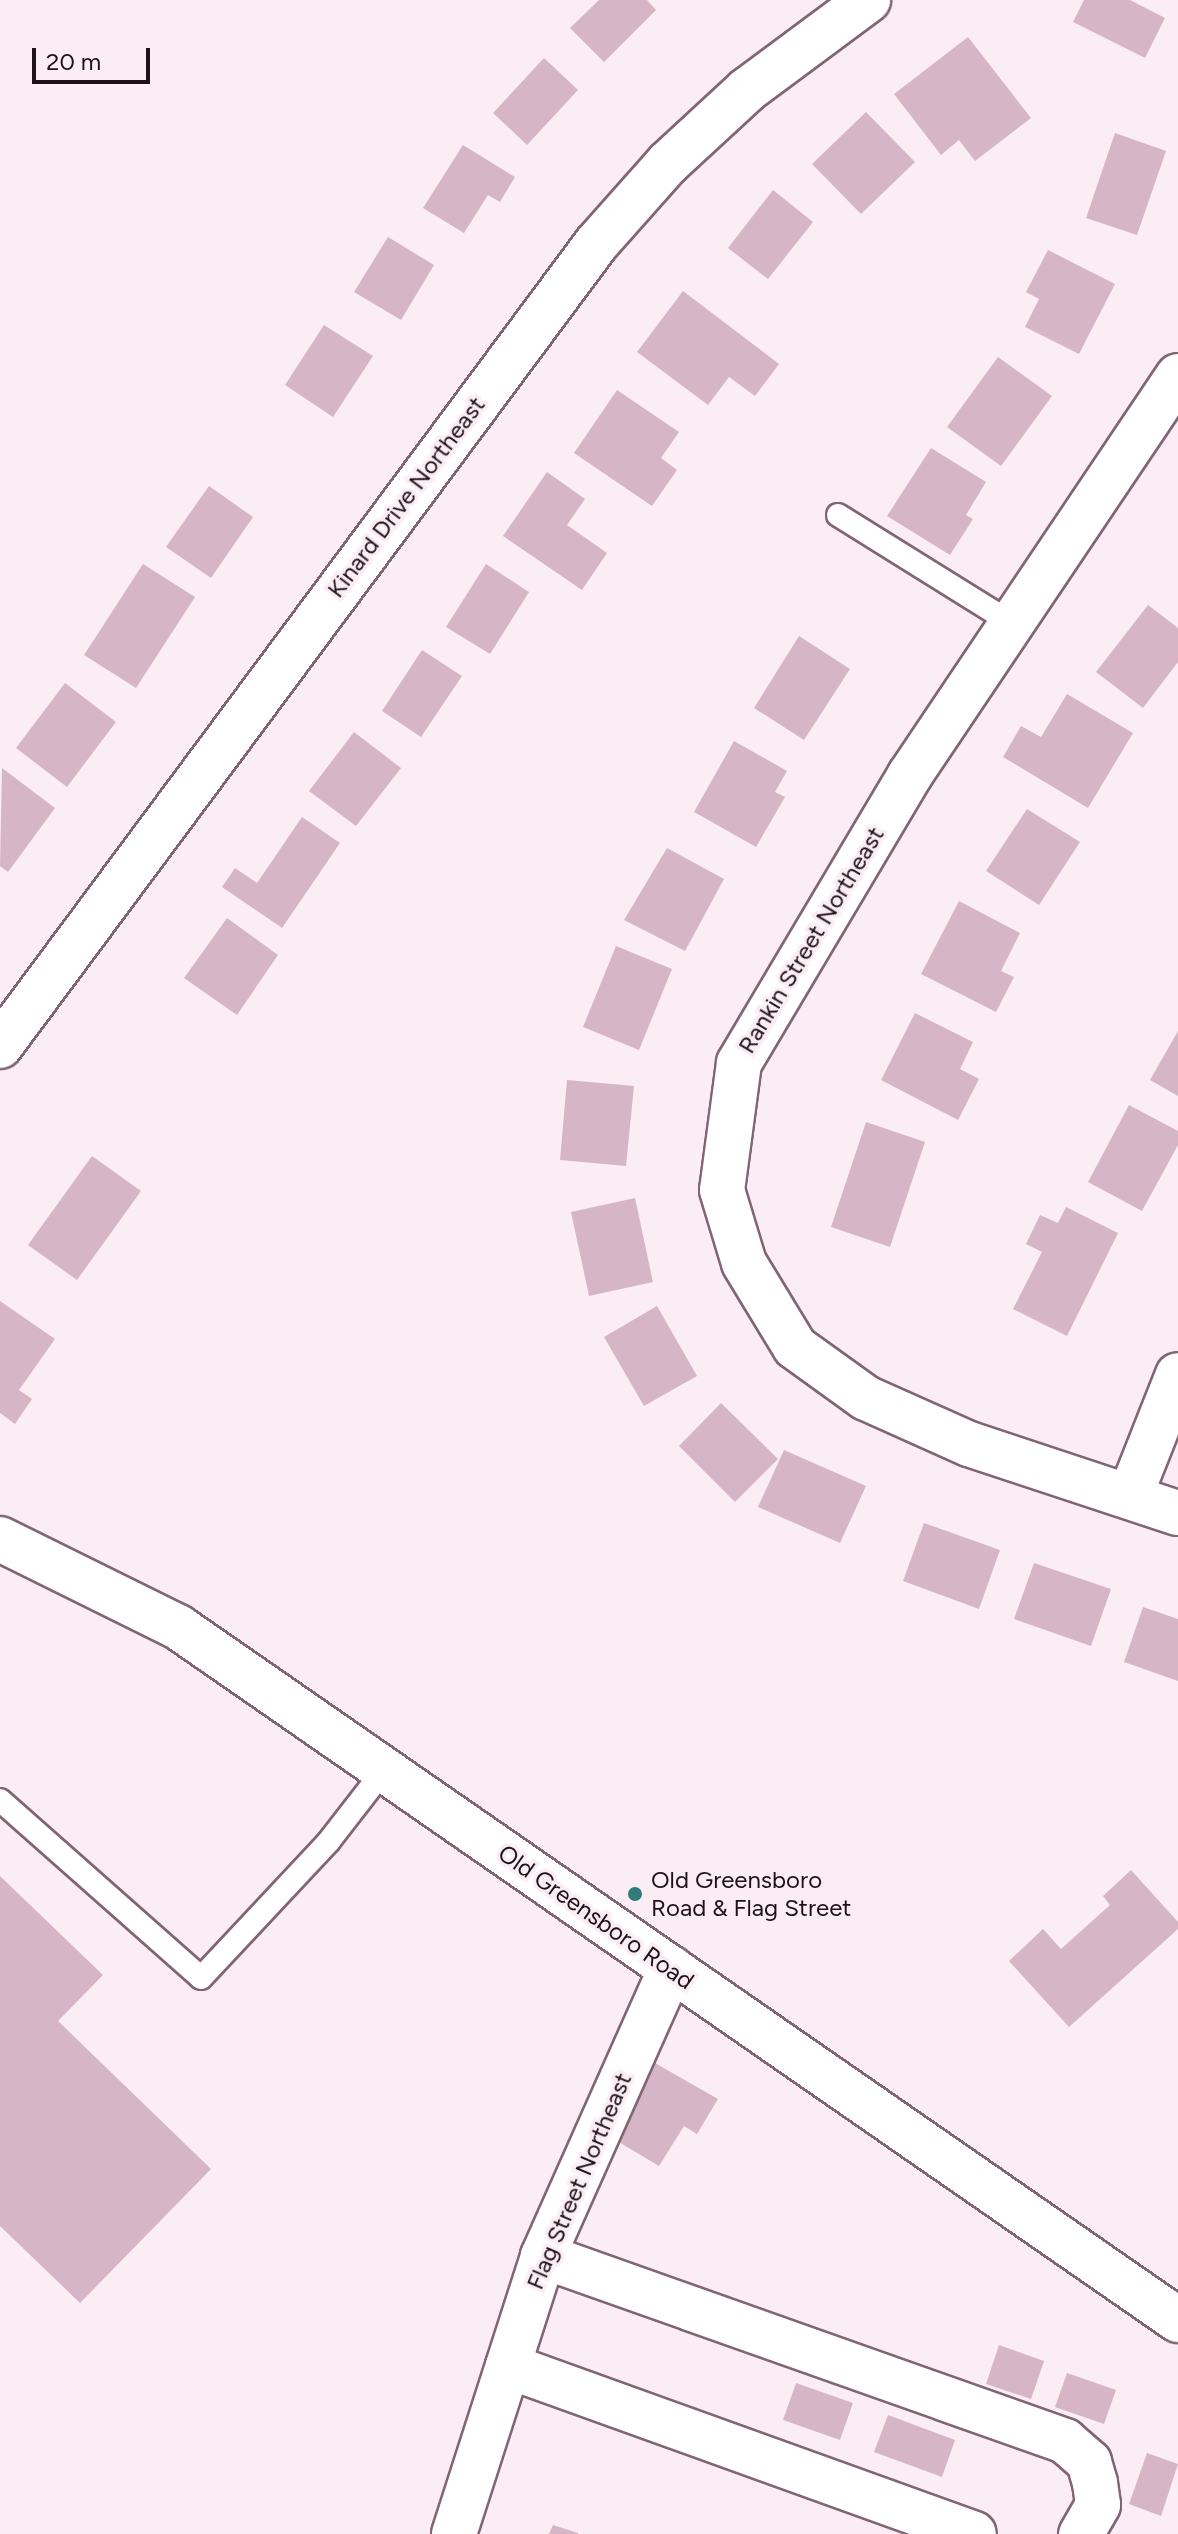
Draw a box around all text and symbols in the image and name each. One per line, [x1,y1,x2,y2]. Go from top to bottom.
scale bar [36,32,154,82]
text: 20 m [46,47,101,76]
street label: Kinard Drive Northeast [321,391,491,603]
street label: Rankin Street Northeast [732,822,890,1058]
street label: Old Greensboro Road [493,1839,699,1995]
place label: Old Greensboro Road & Flag Street [651,1866,851,1922]
marker: Old Greensboro Road & Flag Street [626,1885,644,1903]
street label: Flag Street Northeast [520,2068,638,2294]

